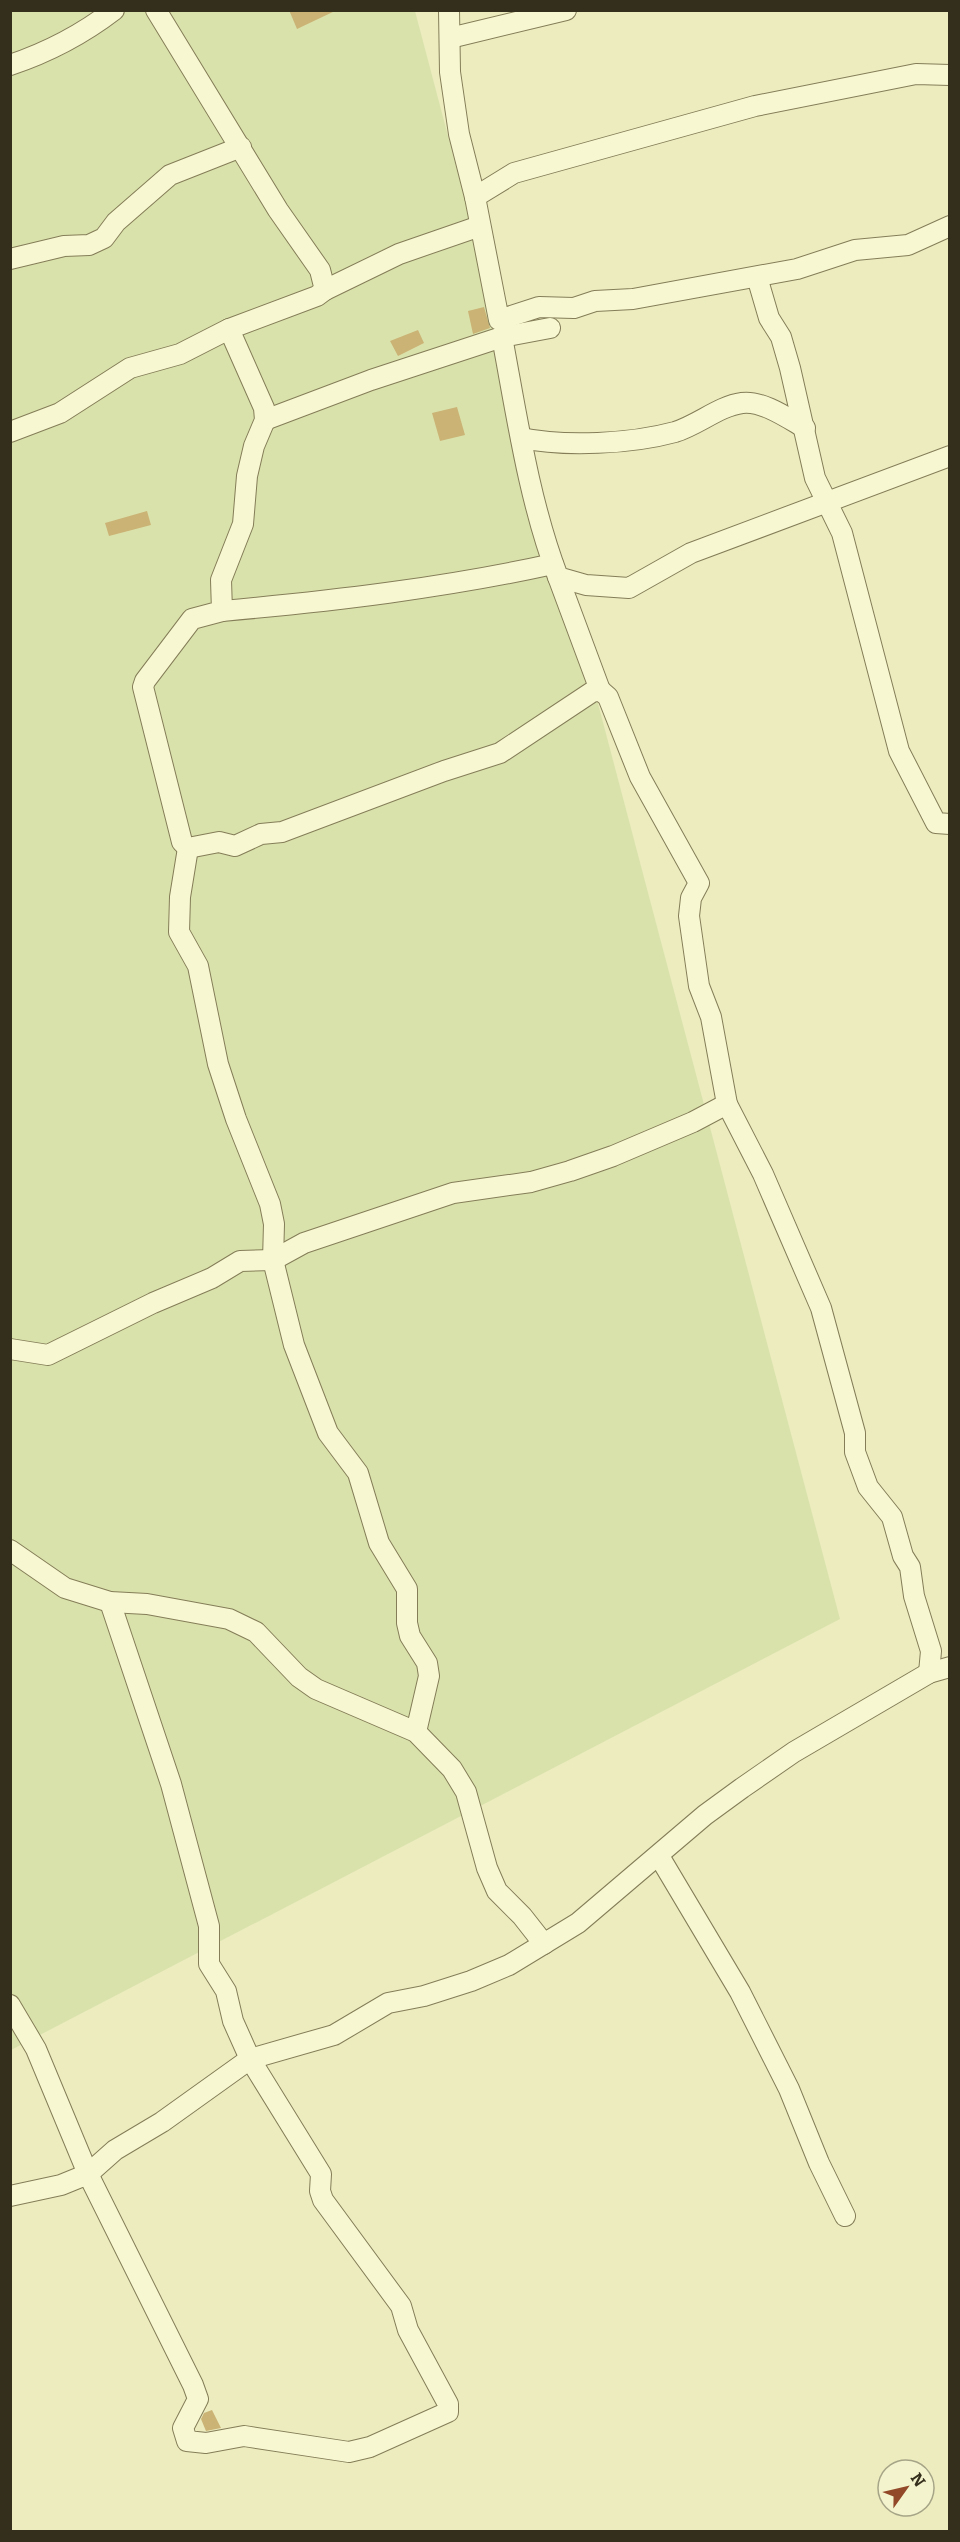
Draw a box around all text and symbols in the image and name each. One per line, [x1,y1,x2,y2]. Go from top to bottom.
north arrow [876,2458,936,2518]
text: N [907,2469,929,2490]

